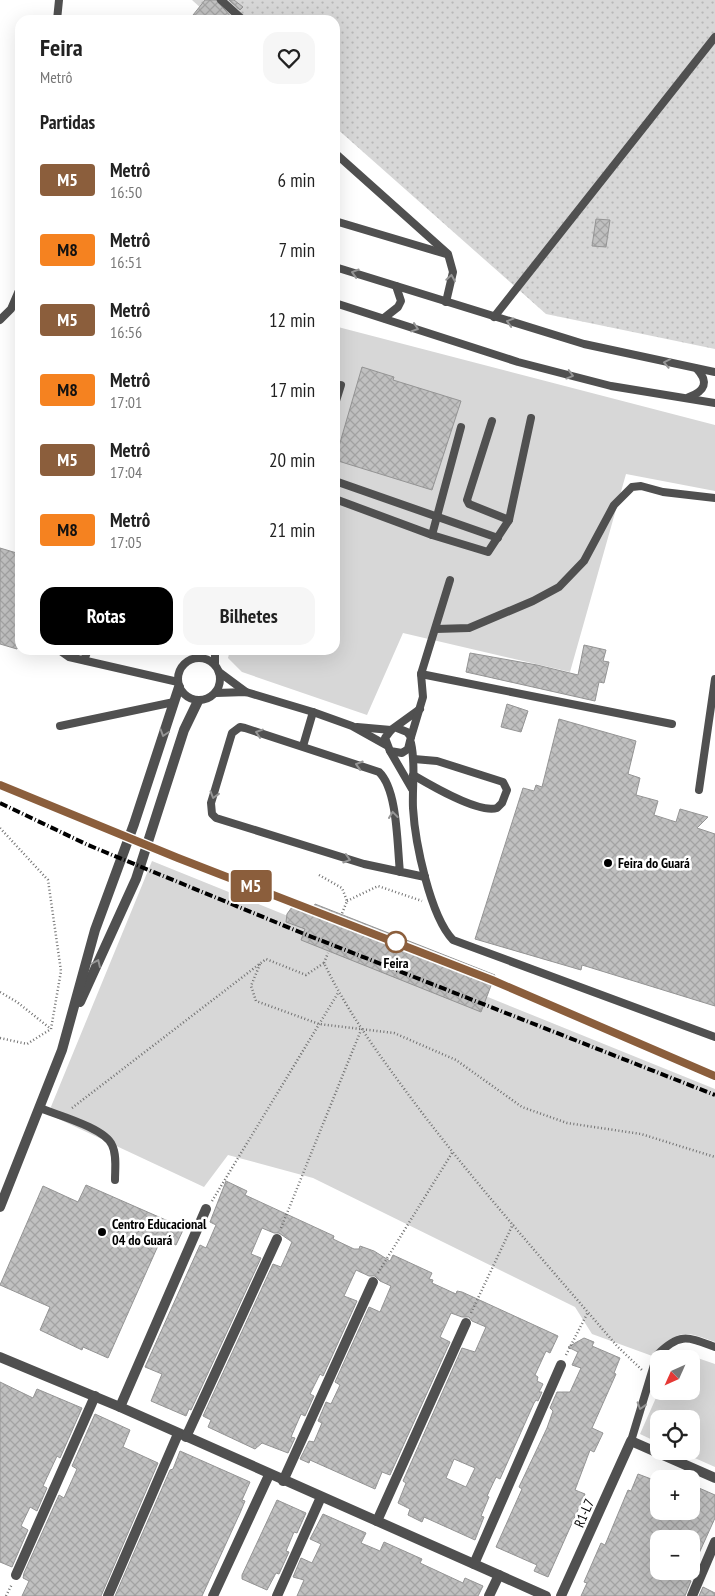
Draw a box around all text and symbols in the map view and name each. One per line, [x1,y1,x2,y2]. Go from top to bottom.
text: Feira [40,32,83,63]
button: heart [263,32,315,84]
text: Metrô [40,67,73,87]
text: Partidas [40,110,95,134]
text: Metrô [110,158,150,182]
text: M5 [57,168,78,191]
text: 6 min [278,168,315,192]
text: 16:50 [110,182,142,202]
text: Metrô [110,228,150,252]
text: M8 [57,238,78,261]
text: 7 min [278,238,315,262]
text: 16:51 [110,252,142,272]
one-way arrow [351,269,360,279]
one-way arrow [445,274,456,282]
text: Metrô [110,298,150,322]
text: M5 [57,308,78,331]
text: 12 min [269,308,315,332]
one-way arrow [506,317,515,327]
text: 16:56 [110,322,142,342]
one-way arrow [410,323,418,333]
one-way arrow [663,358,671,369]
text: Metrô [110,368,150,392]
one-way arrow [566,370,574,380]
text: M8 [57,378,78,401]
text: 17 min [270,378,315,402]
text: 17:01 [110,392,142,412]
text: Metrô [110,438,150,462]
text: M5 [57,448,78,471]
text: 20 min [269,448,315,472]
text: 17:04 [110,462,142,482]
text: Metrô [110,508,150,532]
text: M8 [57,518,78,541]
text: 21 min [269,518,315,542]
text: 17:05 [110,532,142,552]
button: Rotas [40,587,173,645]
button: Bilhetes [183,587,315,645]
one-way arrow [160,728,170,737]
one-way arrow [256,728,264,738]
one-way arrow [356,760,364,770]
one-way arrow [209,790,219,798]
one-way arrow [388,811,399,819]
one-way arrow [342,854,350,864]
place label: Feira do Guará [618,854,690,872]
marker: Feira do Guará [602,857,614,869]
line badge: M5 [228,870,274,902]
text: M5 [241,874,261,897]
marker: Feira [385,931,407,953]
place label: Feira [384,954,409,972]
one-way arrow [91,959,102,968]
place label: Centro Educacional 04 do Guará [112,1215,207,1249]
marker: Centro Educacional 04 do Guará [96,1226,108,1238]
north arrow [650,1350,700,1400]
map controls [650,1350,700,1580]
one-way arrow [637,1401,647,1410]
button: locate [650,1410,700,1460]
button: + [650,1470,700,1520]
street label: R1-L7 [570,1496,598,1530]
button: − [650,1530,700,1580]

